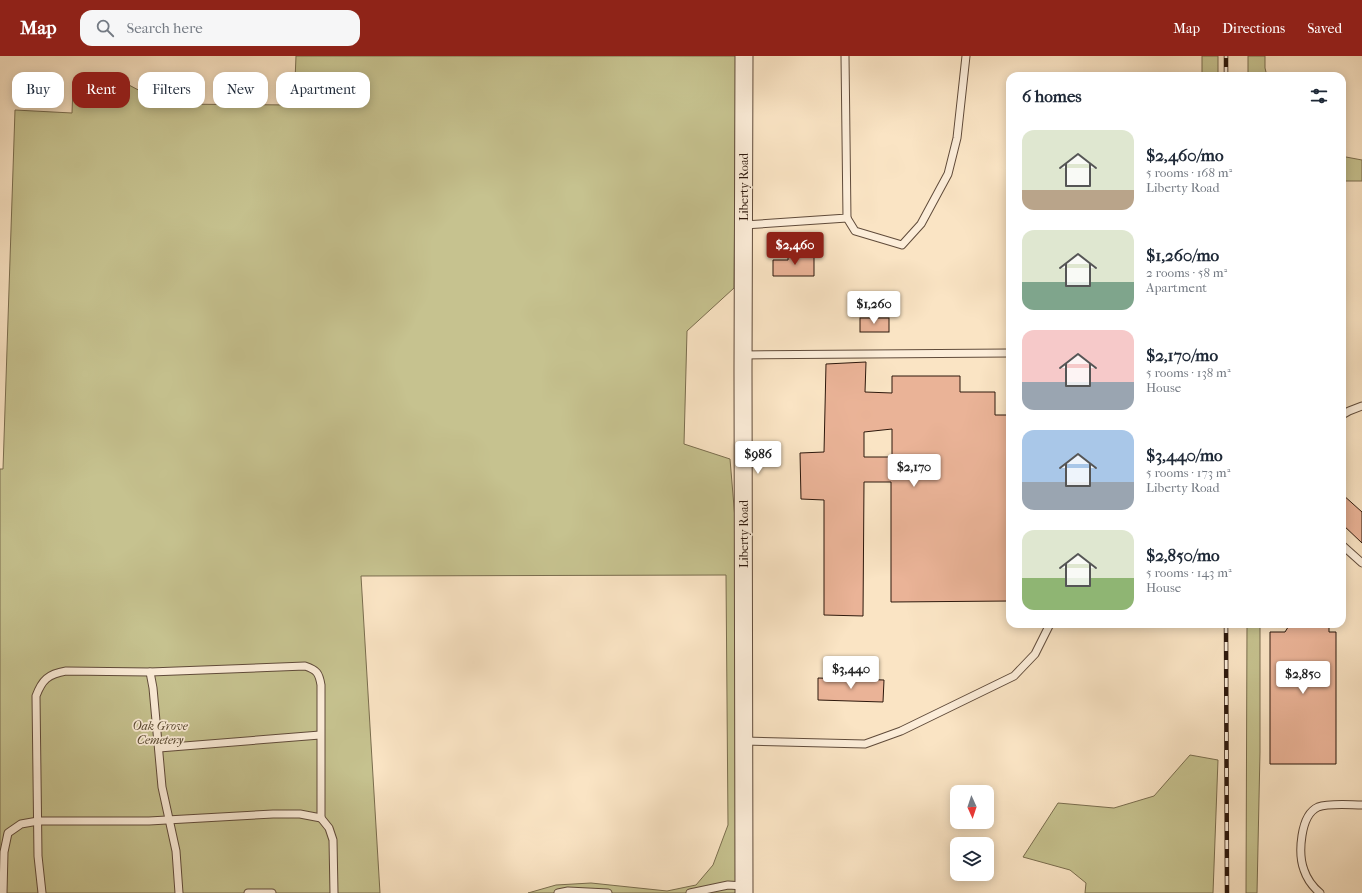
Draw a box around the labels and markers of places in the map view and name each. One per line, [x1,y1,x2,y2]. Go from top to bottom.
pin: $2,460 [762,232,828,266]
pin: $1,260 [841,291,907,325]
pin: $986 [734,441,782,475]
pin: $2,170 [881,454,947,488]
pin: $3,440 [818,656,884,690]
pin: $2,850 [1270,661,1336,695]

